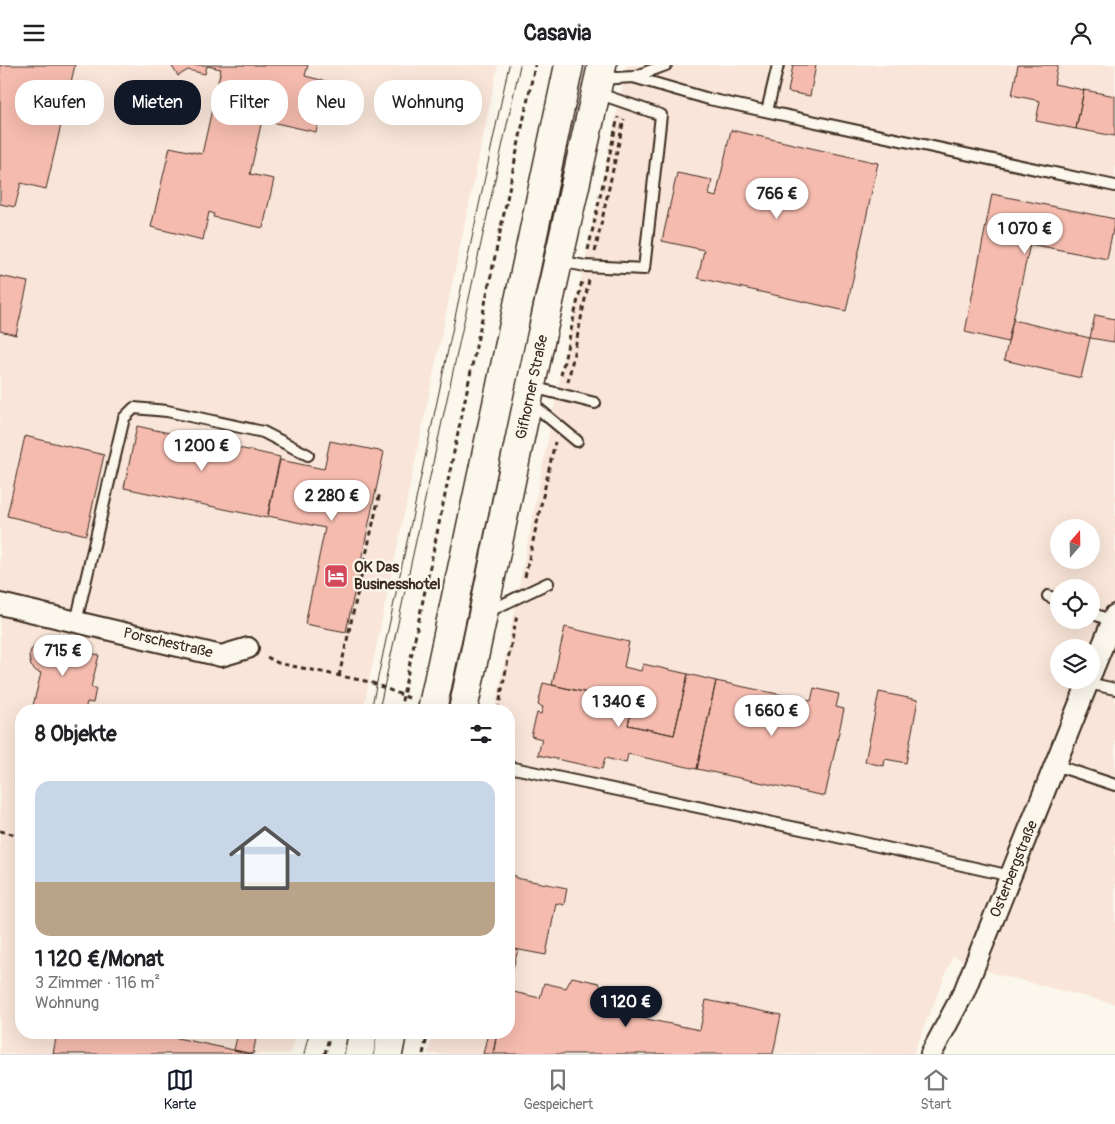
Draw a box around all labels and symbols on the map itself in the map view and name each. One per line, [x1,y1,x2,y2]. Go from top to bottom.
pin: 766 € [742,177,812,220]
pin: 1 070 € [979,213,1071,255]
street label: Gifhorner Straße [512,332,552,441]
pin: 1 200 € [156,429,248,472]
pin: 2 280 € [286,479,378,522]
north arrow [1050,519,1100,569]
place label: OK Das Businesshotel [354,558,441,594]
hotel icon: OK Das Businesshotel [323,563,349,589]
street label: Porschestraße [121,623,215,663]
pin: 715 € [28,635,98,677]
pin: 1 340 € [573,685,665,728]
pin: 1 660 € [726,695,818,737]
street label: Osterbergstraße [986,817,1042,920]
pin: 1 120 € [580,985,672,1028]

